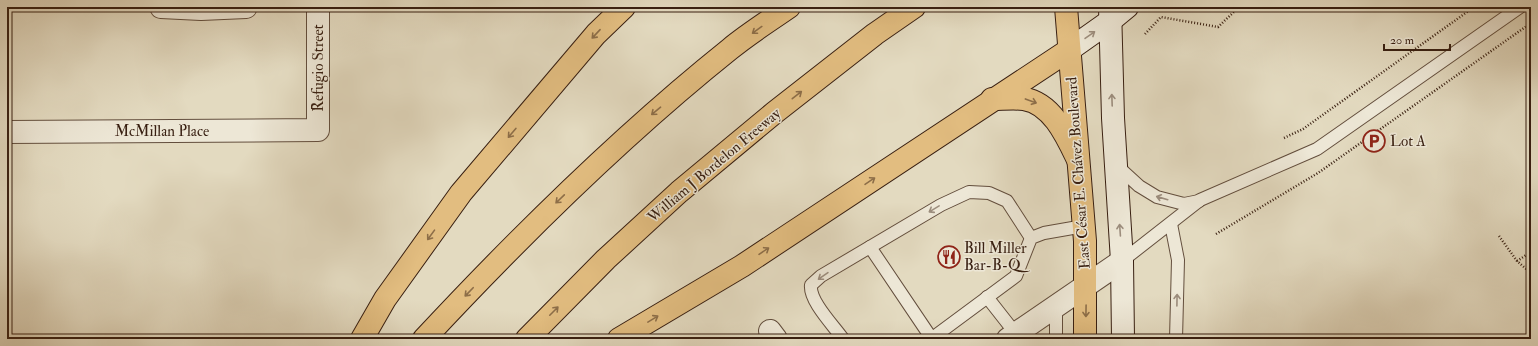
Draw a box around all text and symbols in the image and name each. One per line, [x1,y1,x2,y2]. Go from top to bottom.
street label: Refugio Street [309,24,328,112]
one-way arrow [752,26,763,34]
scale bar [1384,26,1450,52]
one-way arrow [591,29,600,39]
one-way arrow [1084,31,1095,39]
text: 20 m [1390,33,1415,48]
street label: East César E. Chávez Boulevard [1062,76,1095,270]
one-way arrow [792,90,803,99]
one-way arrow [1109,94,1116,107]
one-way arrow [1024,98,1036,106]
street label: William J Bordelon Freeway [643,104,786,228]
one-way arrow [651,107,661,116]
street label: McMillan Place [115,122,209,141]
one-way arrow [507,128,516,139]
parking icon: Lot A [1361,128,1387,154]
place label: Lot A [1390,132,1426,151]
one-way arrow [864,177,875,185]
one-way arrow [555,194,565,204]
one-way arrow [1156,194,1169,201]
one-way arrow [928,205,940,213]
one-way arrow [1117,224,1124,237]
one-way arrow [427,230,435,241]
place label: Bill Miller Bar-B-Q [964,239,1030,275]
restaurant icon: Bill Miller Bar-B-Q [936,244,962,270]
one-way arrow [758,247,769,255]
one-way arrow [817,272,828,280]
one-way arrow [464,287,474,297]
one-way arrow [1173,294,1181,307]
one-way arrow [1082,304,1090,317]
one-way arrow [549,306,559,316]
one-way arrow [647,315,658,323]

